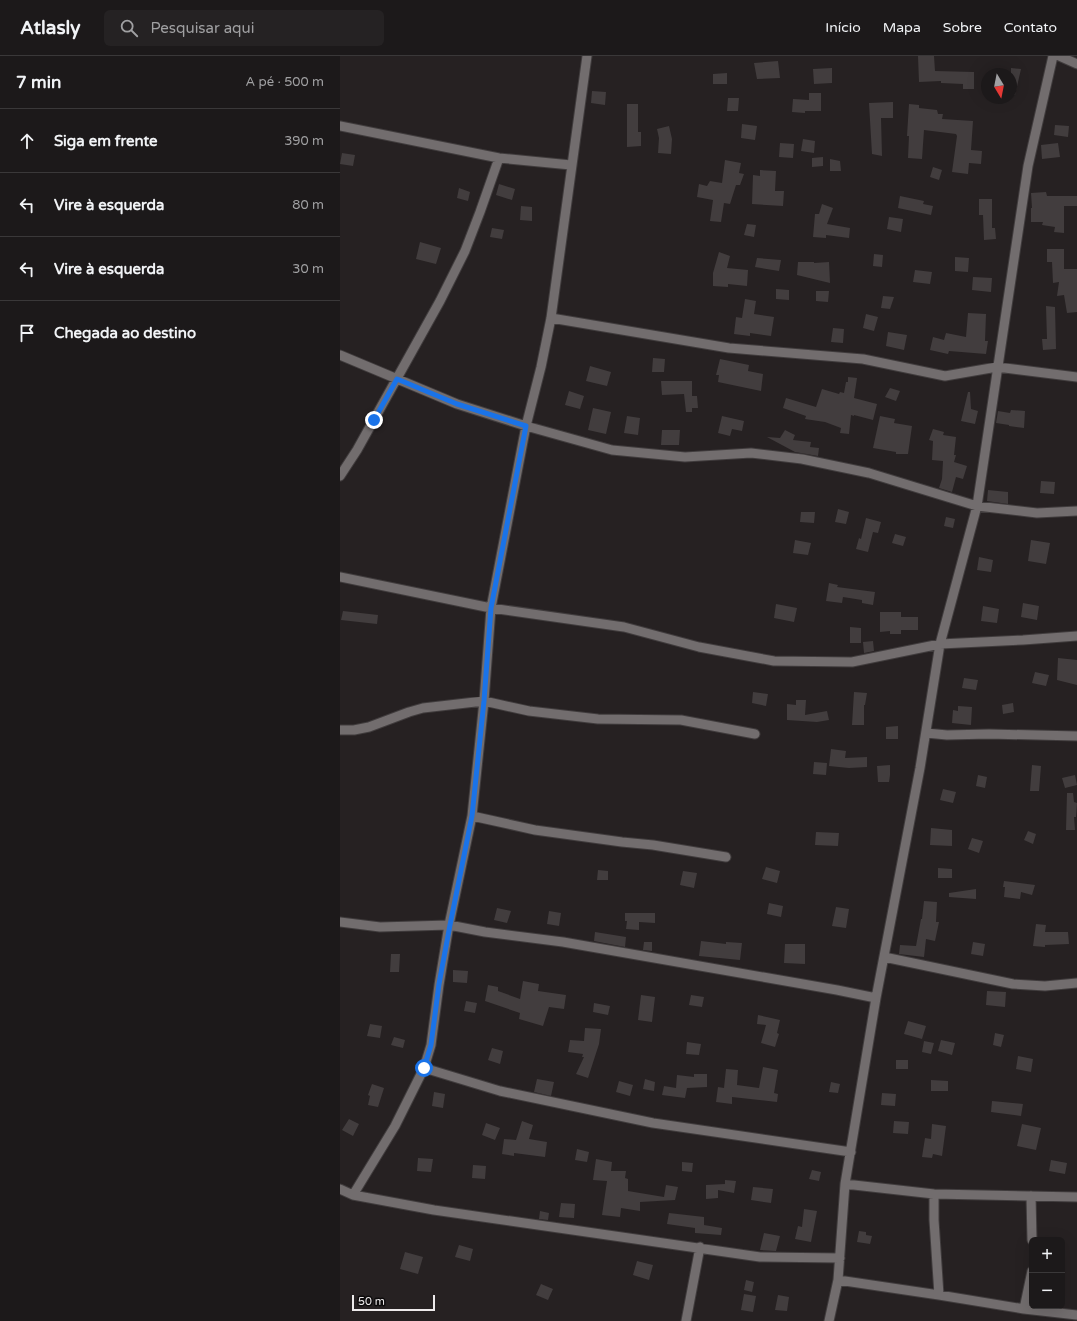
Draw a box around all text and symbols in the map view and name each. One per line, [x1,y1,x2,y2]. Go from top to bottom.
search box [104,10,384,46]
text: Atlasly [20,17,80,39]
icon: search [118,17,140,39]
text: Pesquisar aqui [150,19,254,37]
text: Início [825,19,861,36]
text: Mapa [883,19,921,36]
text: Sobre [943,19,982,36]
text: Contato [1004,19,1057,36]
north arrow [981,68,1017,104]
text: 7 min [16,72,61,93]
text: A pé · 500 m [245,74,324,90]
icon: ahead [16,130,38,152]
text: Siga em frente [54,132,158,150]
text: 390 m [284,133,324,149]
icon: left [16,194,38,216]
text: Vire à esquerda [54,196,164,214]
text: 80 m [292,197,324,213]
icon: left [16,258,38,280]
text: Vire à esquerda [54,260,164,278]
text: 30 m [292,261,324,277]
icon: arrive [16,322,38,344]
text: Chegada ao destino [54,324,196,342]
route end [365,411,383,429]
route start [415,1059,433,1077]
map controls [1029,1237,1065,1309]
button: + [1029,1237,1065,1273]
button: − [1029,1273,1065,1309]
scale bar [352,1293,435,1312]
text: 50 m [358,1295,385,1308]

